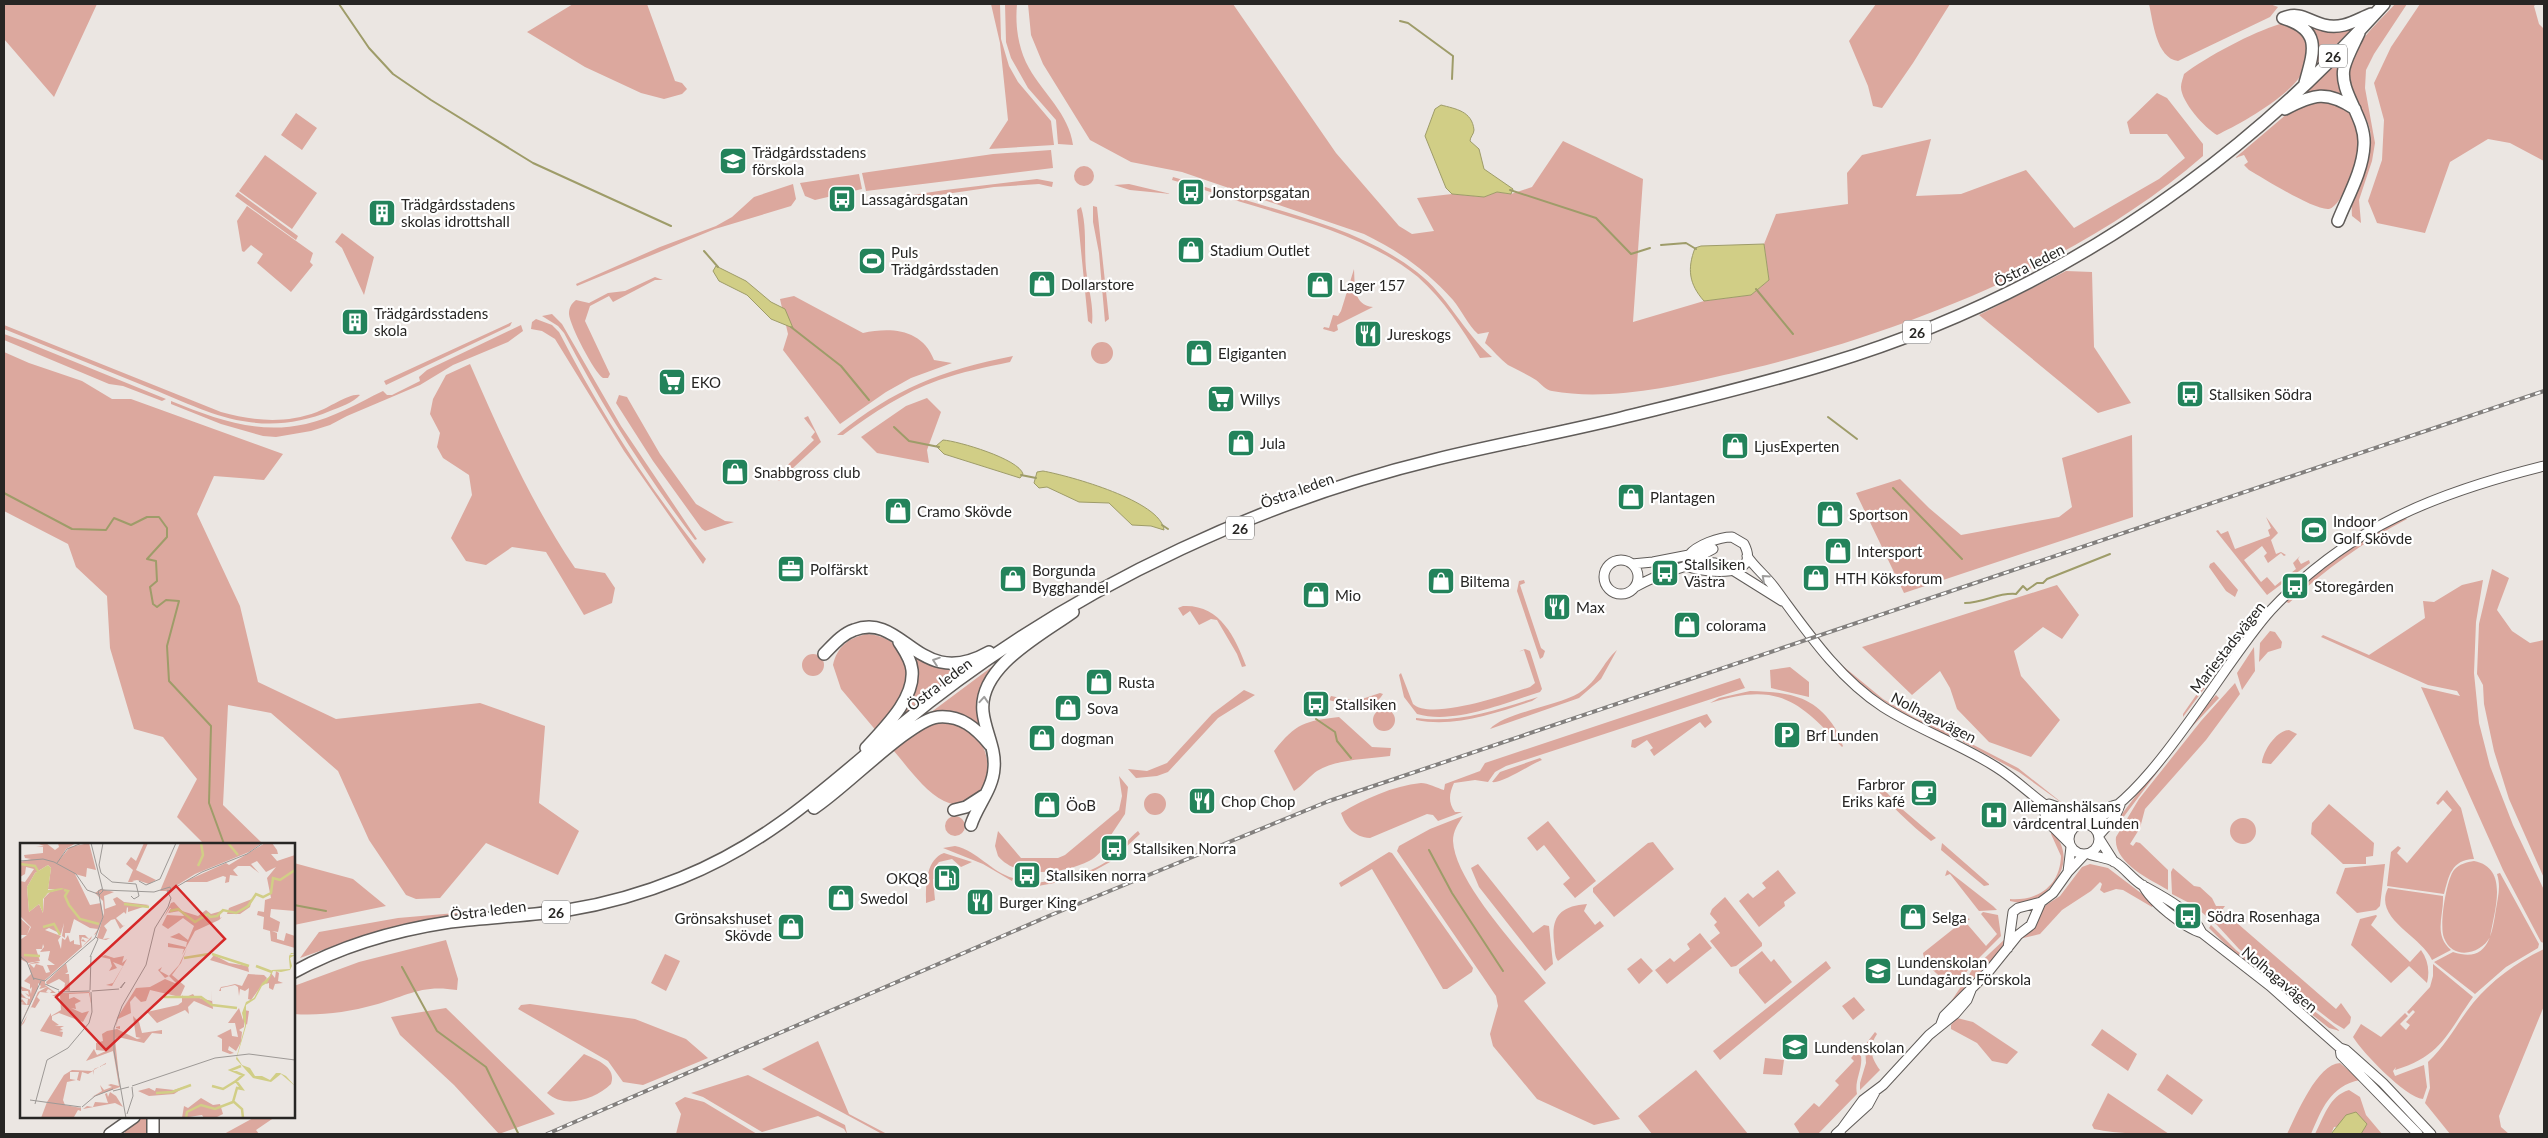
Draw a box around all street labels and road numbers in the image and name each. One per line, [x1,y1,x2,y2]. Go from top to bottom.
road number: 26 [2319,44,2347,68]
street label: Östra leden [1991,240,2067,290]
road number: 26 [1903,321,1931,344]
street label: Östra leden [1258,468,1336,512]
road number: 26 [1226,516,1254,540]
street label: Mariestadsvägen [2186,598,2268,696]
street label: Östra leden [903,654,975,714]
street label: Nolhagavägen [1888,688,1980,746]
street label: Östra leden [449,896,527,924]
road number: 26 [542,900,570,924]
street label: Nolhagavägen [2239,942,2321,1016]

